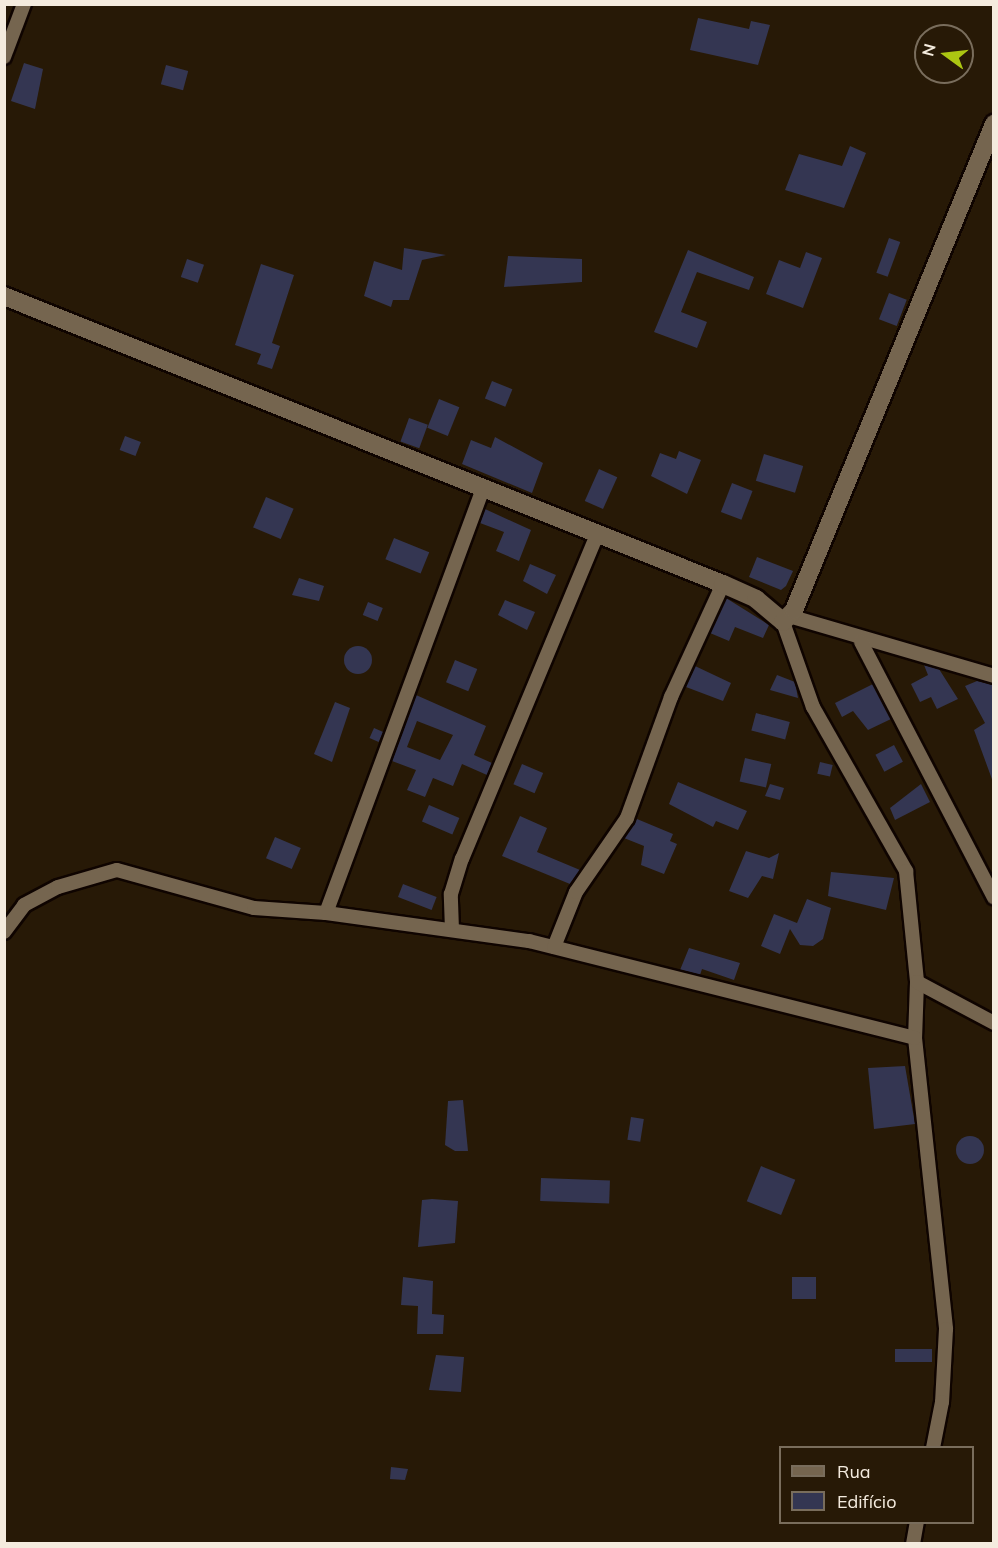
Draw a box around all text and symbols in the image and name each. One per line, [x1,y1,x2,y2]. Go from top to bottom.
north arrow [914,24,974,84]
text: N [917,41,940,58]
legend [779,1446,974,1524]
text: Rua [837,1460,871,1483]
text: Edifício [837,1490,896,1513]

